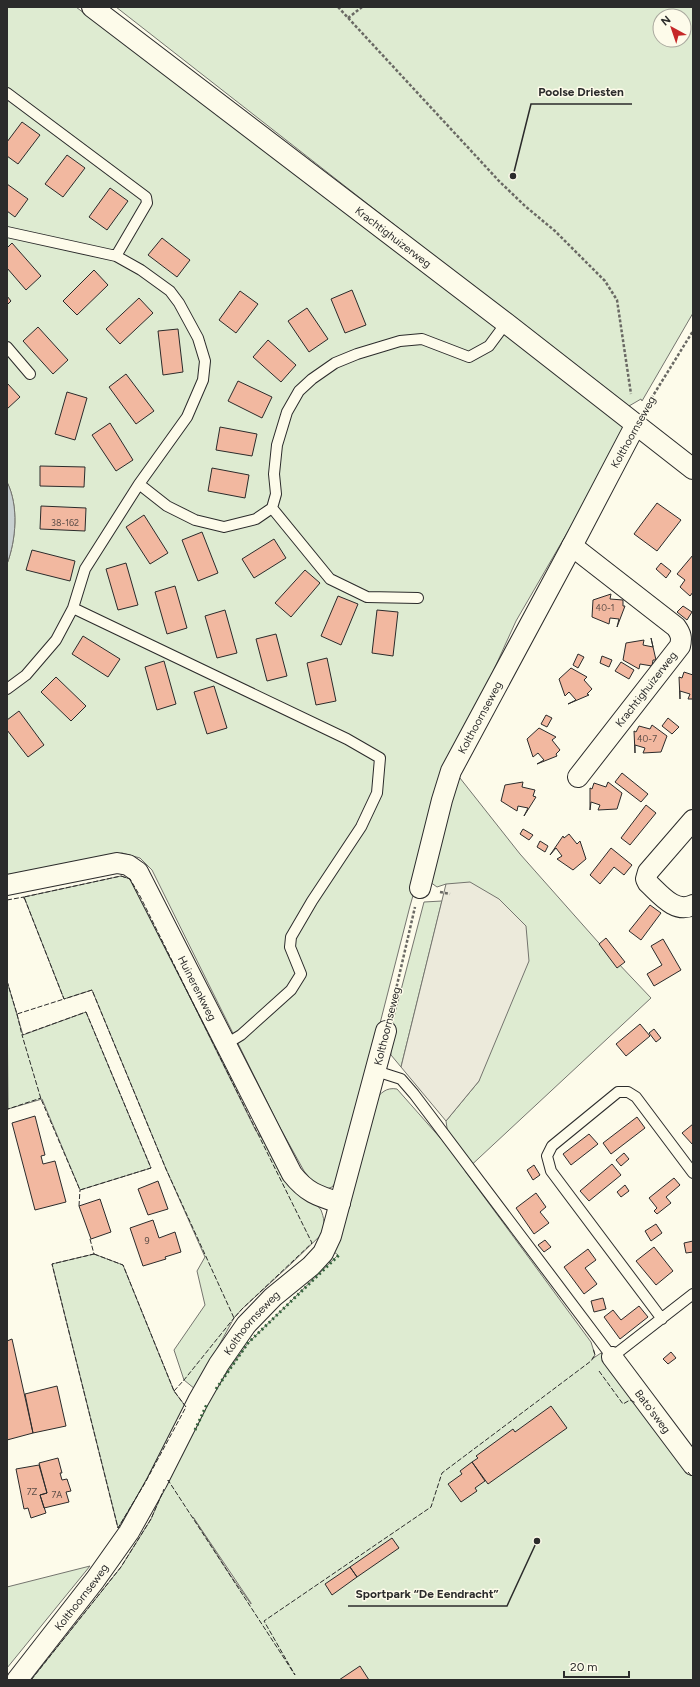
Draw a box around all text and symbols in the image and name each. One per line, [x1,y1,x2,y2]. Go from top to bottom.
north arrow [652,8,692,48]
text: N [658,13,673,28]
callout: Poolse Driesten [531,80,632,104]
text: Poolse Driesten [538,85,624,99]
street label: Krachtighuizerweg [352,204,434,271]
street label: Kolthoornseweg [608,394,659,471]
house number: 38-162 [51,517,79,528]
house number: 40-1 [596,602,614,613]
street label: Krachtighuizerweg [613,649,680,730]
street label: Kolthoornseweg [456,679,505,756]
house number: 40-7 [637,733,657,744]
street label: Huinerenkweg [175,954,219,1023]
street label: Kolthoornseweg [371,986,404,1067]
house number: 9 [144,1235,150,1246]
street label: Kolthoornseweg [221,1288,283,1358]
street label: Bato'sweg [632,1387,673,1436]
house number: 7Z [27,1486,38,1497]
house number: 7A [52,1489,62,1500]
street label: Kolthoornseweg [52,1562,111,1633]
callout: Sportpark “De Eendracht” [348,1582,507,1606]
text: Sportpark “De Eendracht” [355,1587,499,1601]
scale bar [564,1653,629,1679]
text: 20 m [570,1660,598,1674]

